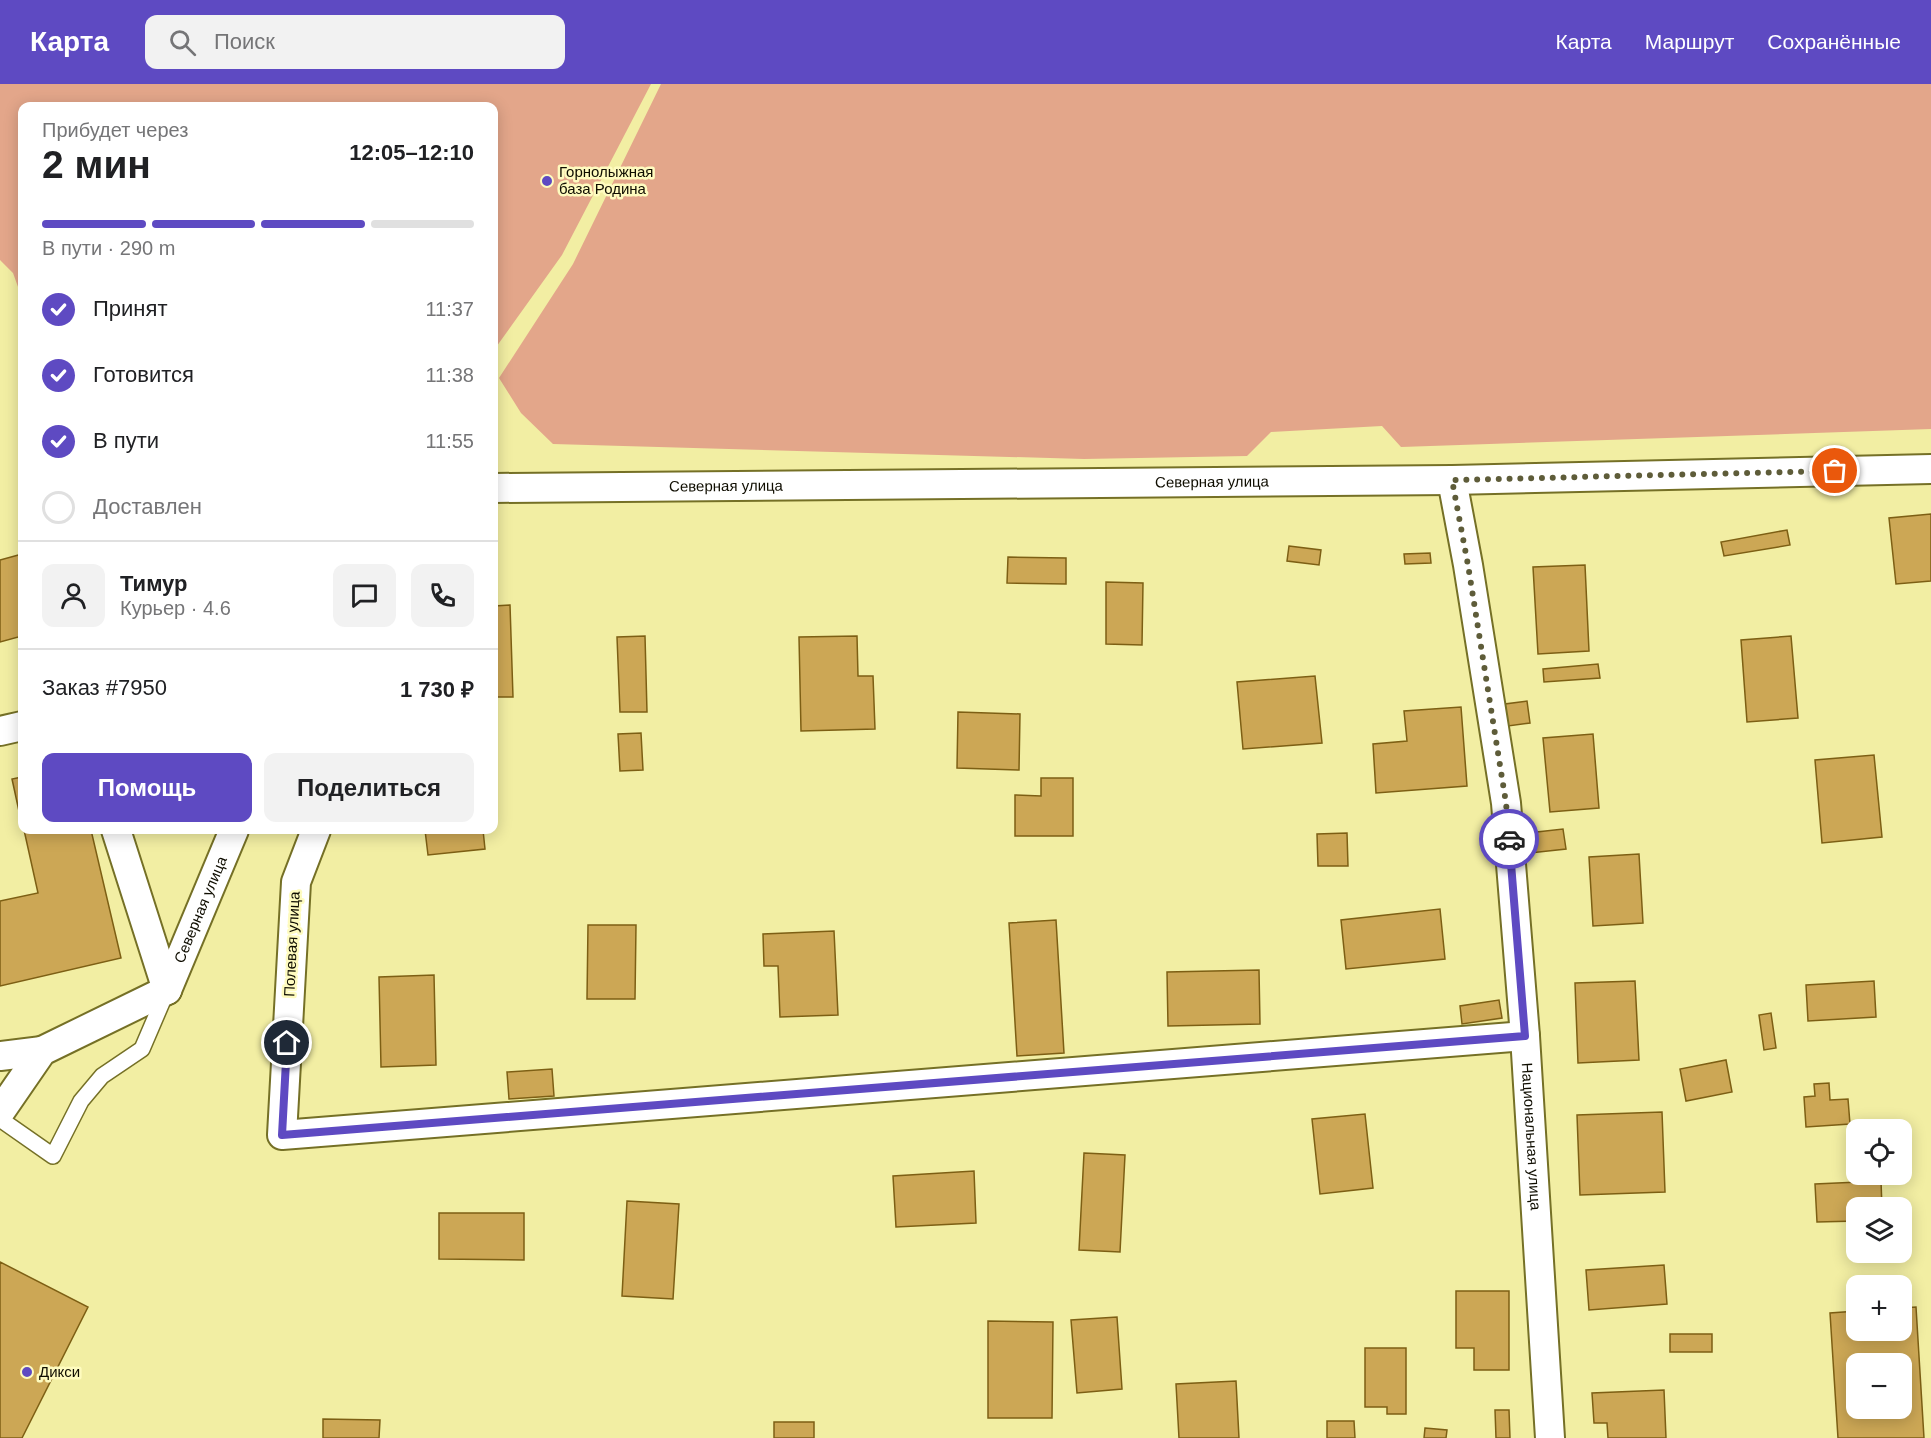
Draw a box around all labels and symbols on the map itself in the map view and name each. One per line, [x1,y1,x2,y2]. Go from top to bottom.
place label: Горнолыжная база Родина [559,163,653,197]
marker: Горнолыжная база Родина [540,174,554,188]
pin [1809,445,1860,496]
street label: Северная улица [1155,473,1270,490]
street label: Северная улица [669,477,784,495]
courier [1479,809,1539,869]
street label: Северная улица [170,853,230,965]
street label: Полевая улица [280,890,303,997]
pin [261,1017,312,1068]
street label: Национальная улица [1519,1062,1545,1212]
place label: Дикси [39,1363,80,1380]
marker: Дикси [20,1365,34,1379]

